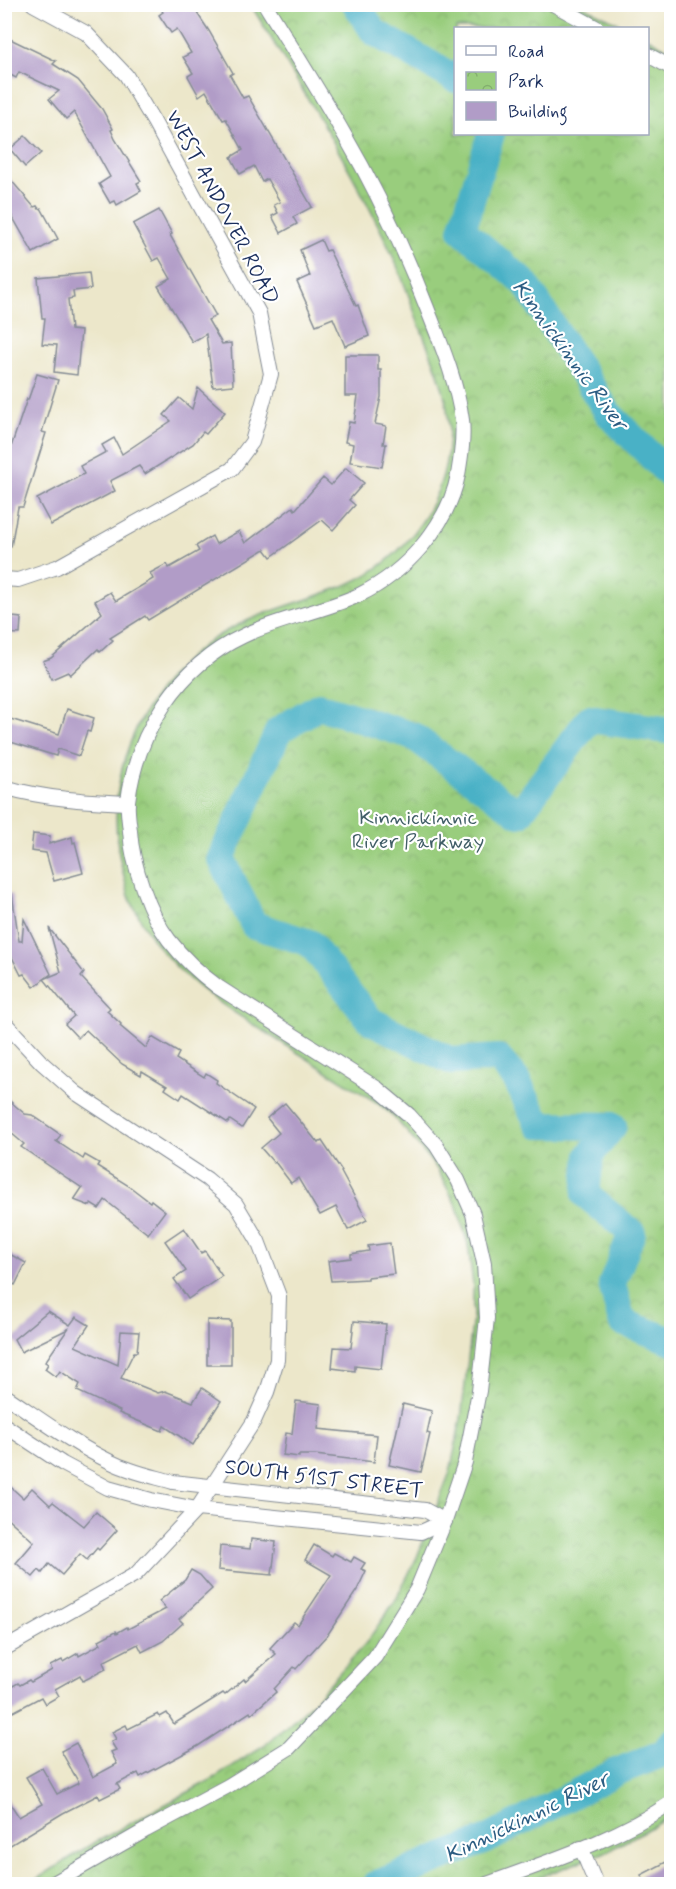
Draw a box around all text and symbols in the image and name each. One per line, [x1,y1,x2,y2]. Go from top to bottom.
legend [454,27,649,135]
text: Road [508,40,544,64]
text: Park [508,70,544,94]
text: Building [508,100,568,126]
street label: WEST ANDOVER ROAD [159,105,285,309]
water label: Kinnickinnic River [505,274,635,438]
park label: Kinnickinnic River Parkway [352,804,484,856]
street label: SOUTH 51ST STREET [223,1453,425,1505]
water label: Kinnickinnic River [440,1765,616,1870]

